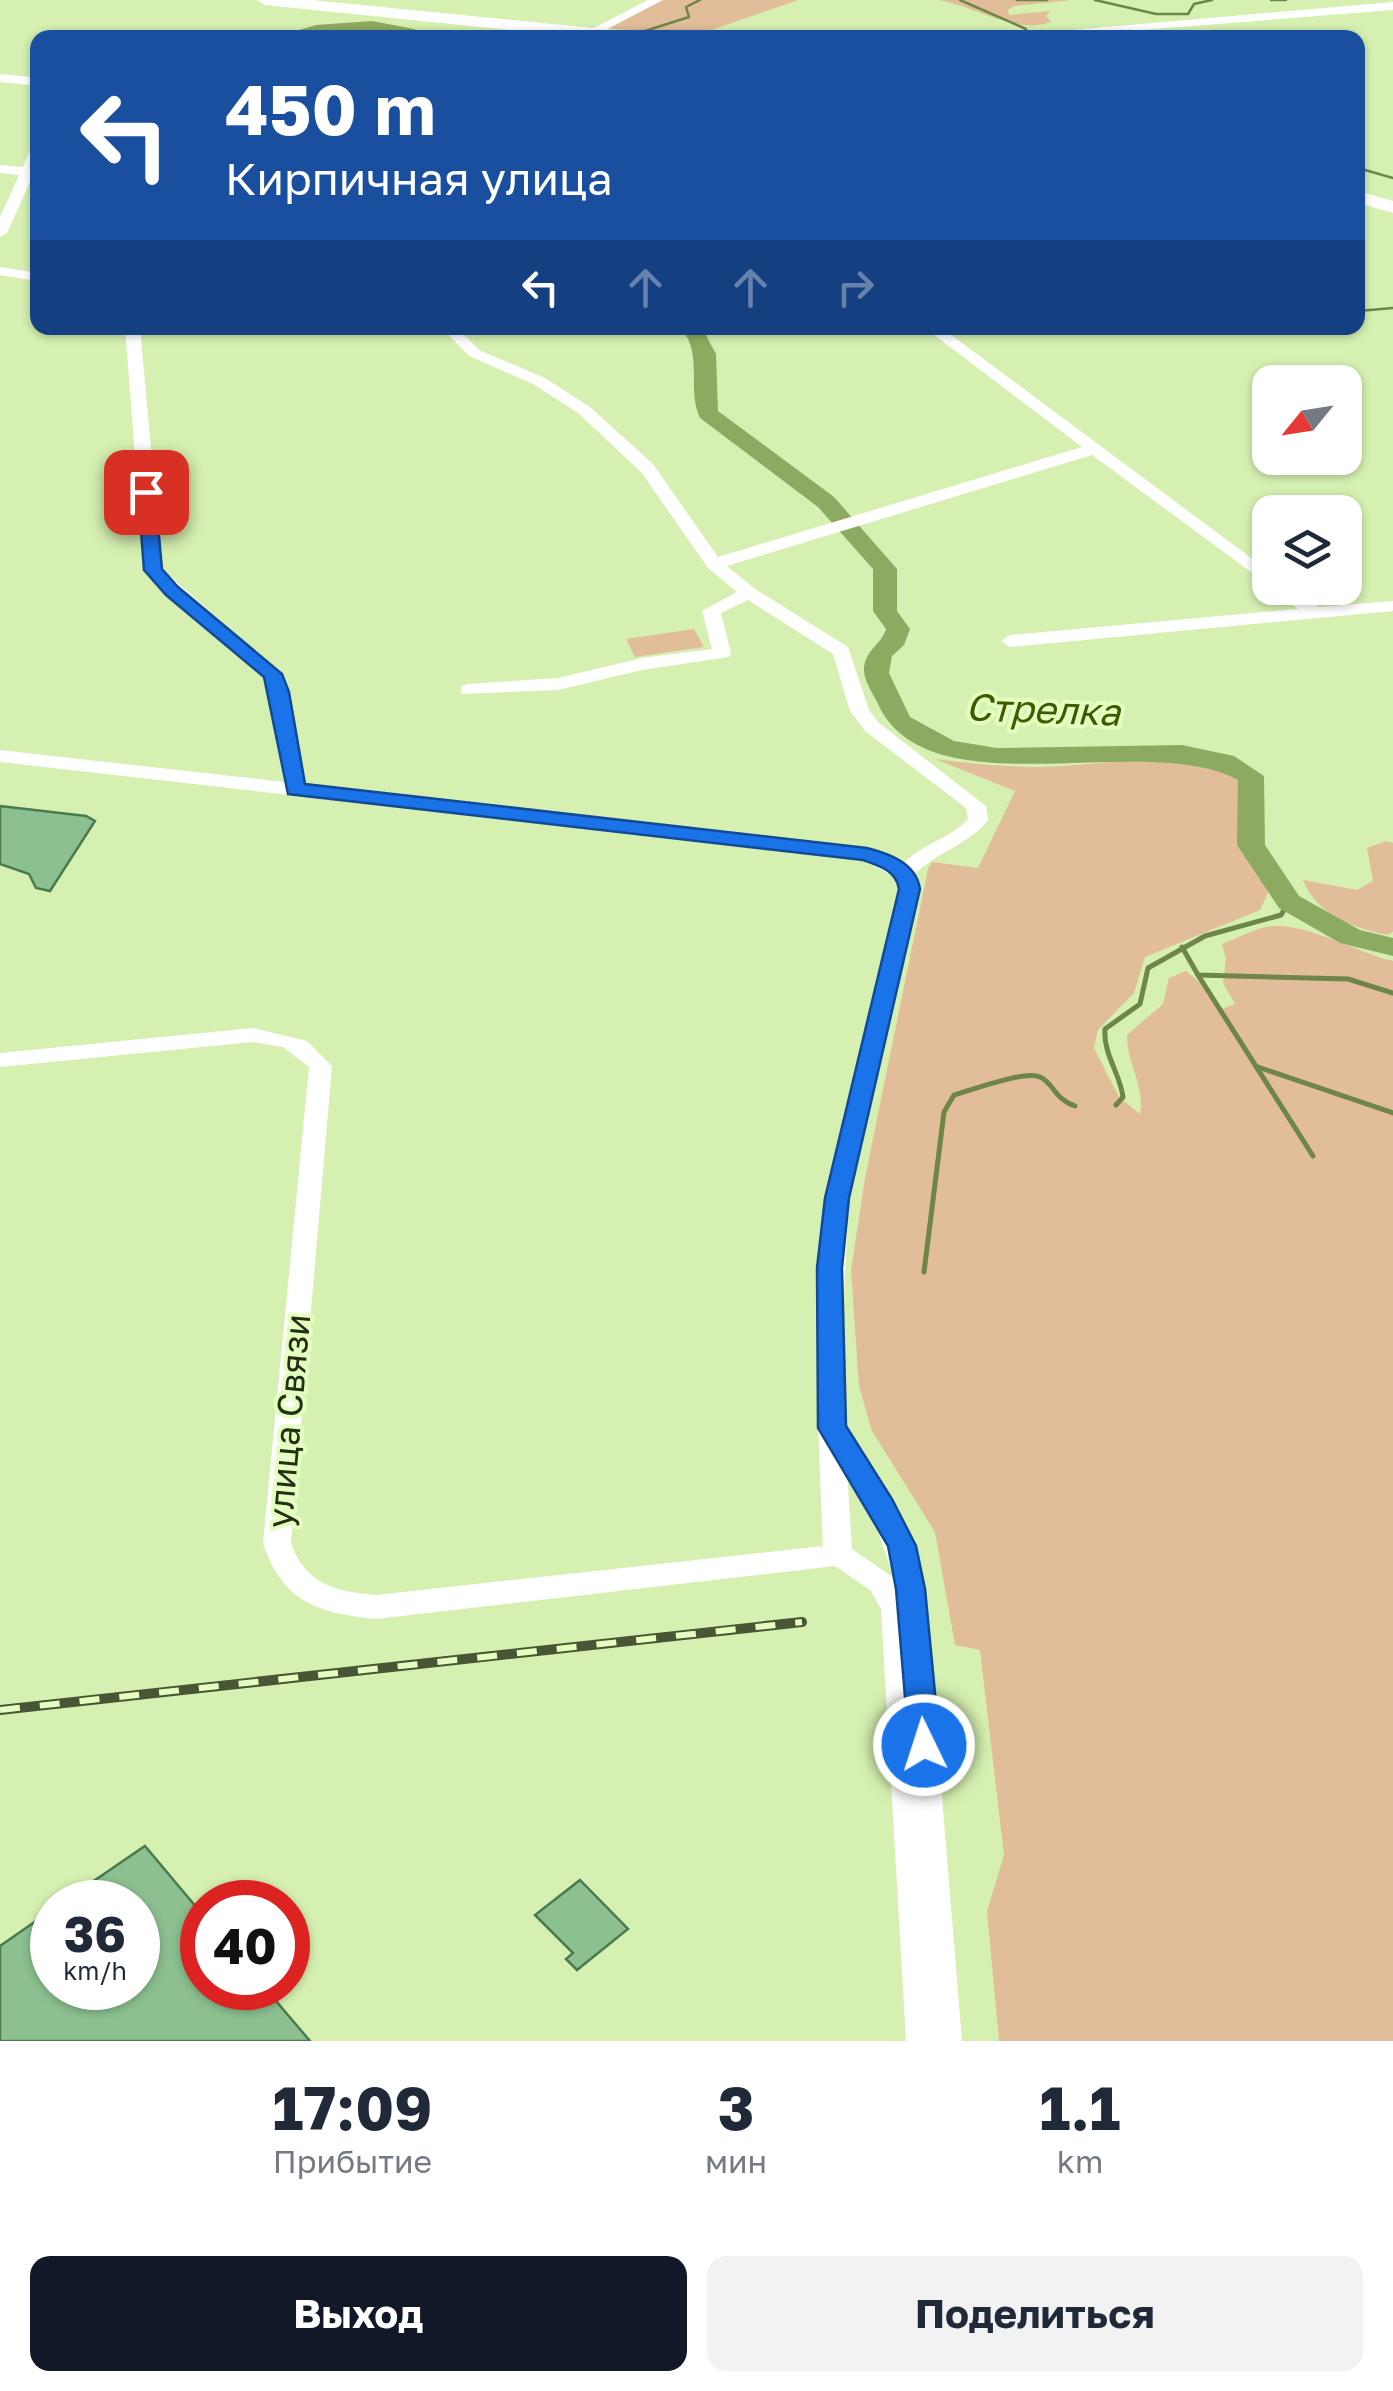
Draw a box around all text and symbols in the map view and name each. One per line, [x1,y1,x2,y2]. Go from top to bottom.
text: 450 m [225,66,436,150]
icon: left [60,70,190,200]
text: Кирпичная улица [225,151,613,205]
icon: left [513,260,568,315]
icon: ahead [618,260,673,315]
icon: ahead [723,260,778,315]
icon: right [828,260,883,315]
north arrow [1252,365,1362,475]
map controls [1252,365,1362,605]
pin [104,450,189,535]
icon: arrive [119,465,174,520]
button: layers [1252,495,1362,605]
water label: Стрелка [965,683,1123,734]
street label: улица Связи [258,1312,318,1530]
position arrow [872,1693,976,1797]
speed limit sign: 40 [180,1880,310,2010]
text: 36 [64,1903,126,1963]
text: km/h [63,1955,127,1986]
text: 17:09 [273,2071,432,2143]
text: 3 [718,2071,754,2143]
text: 1.1 [1040,2071,1121,2143]
text: Прибытие [273,2142,432,2180]
text: мин [705,2142,767,2180]
text: km [1057,2142,1103,2180]
button: Выход [30,2256,687,2371]
button: Поделиться [707,2256,1363,2371]

